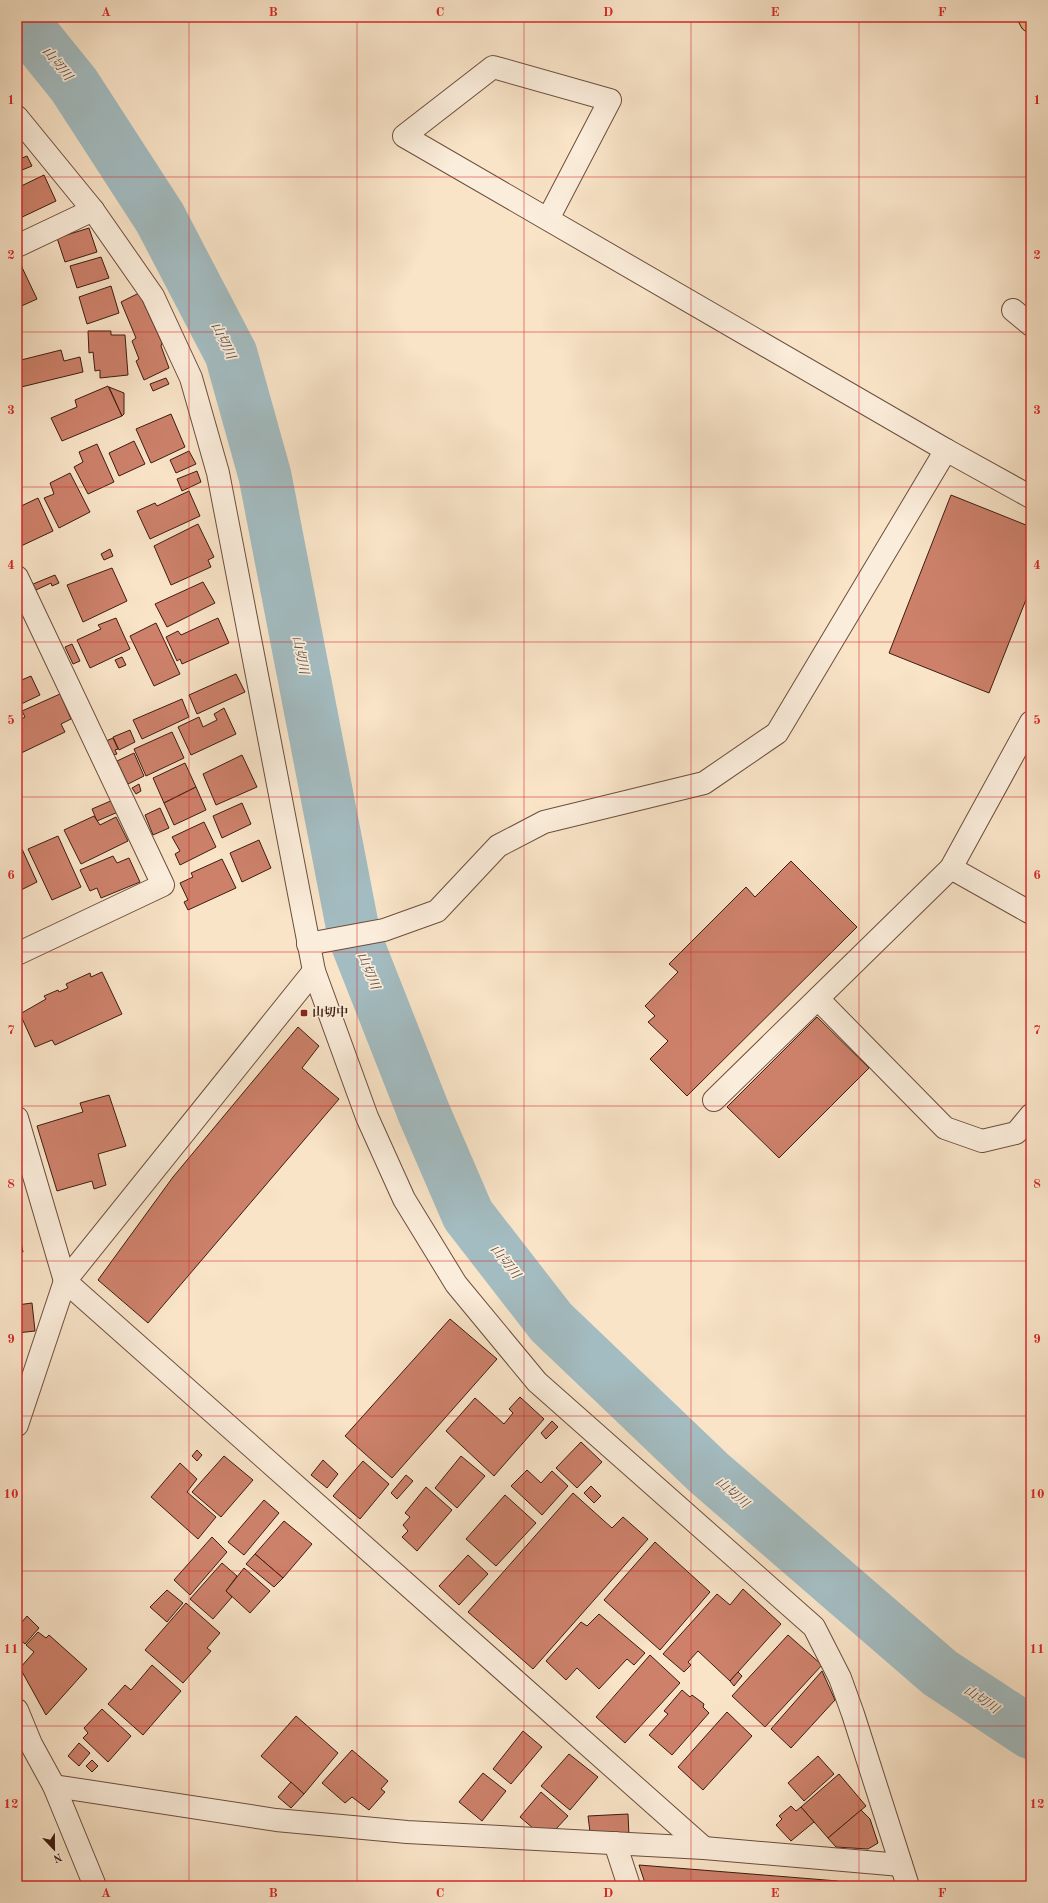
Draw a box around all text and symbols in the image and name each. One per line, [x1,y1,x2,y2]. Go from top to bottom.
text: A [101,6,111,19]
text: B [268,6,278,19]
text: C [436,6,444,19]
text: D [603,6,613,19]
text: E [771,6,780,19]
text: F [938,6,947,19]
water label: 山切川 [40,44,76,85]
text: 1 [7,94,15,107]
text: 1 [1033,94,1041,107]
text: 2 [7,249,15,262]
text: 2 [1033,249,1041,262]
water label: 山切川 [209,320,239,363]
text: 3 [7,404,15,417]
text: 3 [1033,404,1041,417]
text: 4 [7,559,15,572]
text: 4 [1033,559,1041,572]
water label: 山切川 [290,634,311,677]
text: 5 [7,714,15,727]
text: 5 [1033,714,1041,727]
text: 6 [7,869,15,882]
text: 6 [1033,869,1041,882]
water label: 山切川 [355,950,383,993]
place label: 山切中 [312,1005,348,1019]
marker: 山切中 [299,1008,309,1018]
text: 7 [7,1024,15,1037]
text: 7 [1033,1024,1041,1037]
text: 8 [7,1178,15,1191]
text: 8 [1033,1178,1041,1191]
water label: 山切川 [488,1242,524,1283]
text: 9 [7,1333,15,1346]
text: 9 [1033,1333,1041,1346]
water label: 山切川 [713,1475,753,1512]
text: 10 [3,1488,19,1501]
text: 10 [1029,1488,1045,1501]
text: 11 [3,1643,19,1656]
text: 11 [1029,1643,1045,1656]
water label: 山切川 [961,1683,1003,1717]
text: 12 [3,1798,19,1811]
text: 12 [1029,1798,1045,1811]
north arrow [34,1829,74,1869]
text: N [51,1850,63,1864]
text: A [101,1887,111,1900]
text: B [268,1887,278,1900]
text: C [436,1887,444,1900]
text: D [603,1887,613,1900]
text: E [771,1887,780,1900]
text: F [938,1887,947,1900]

